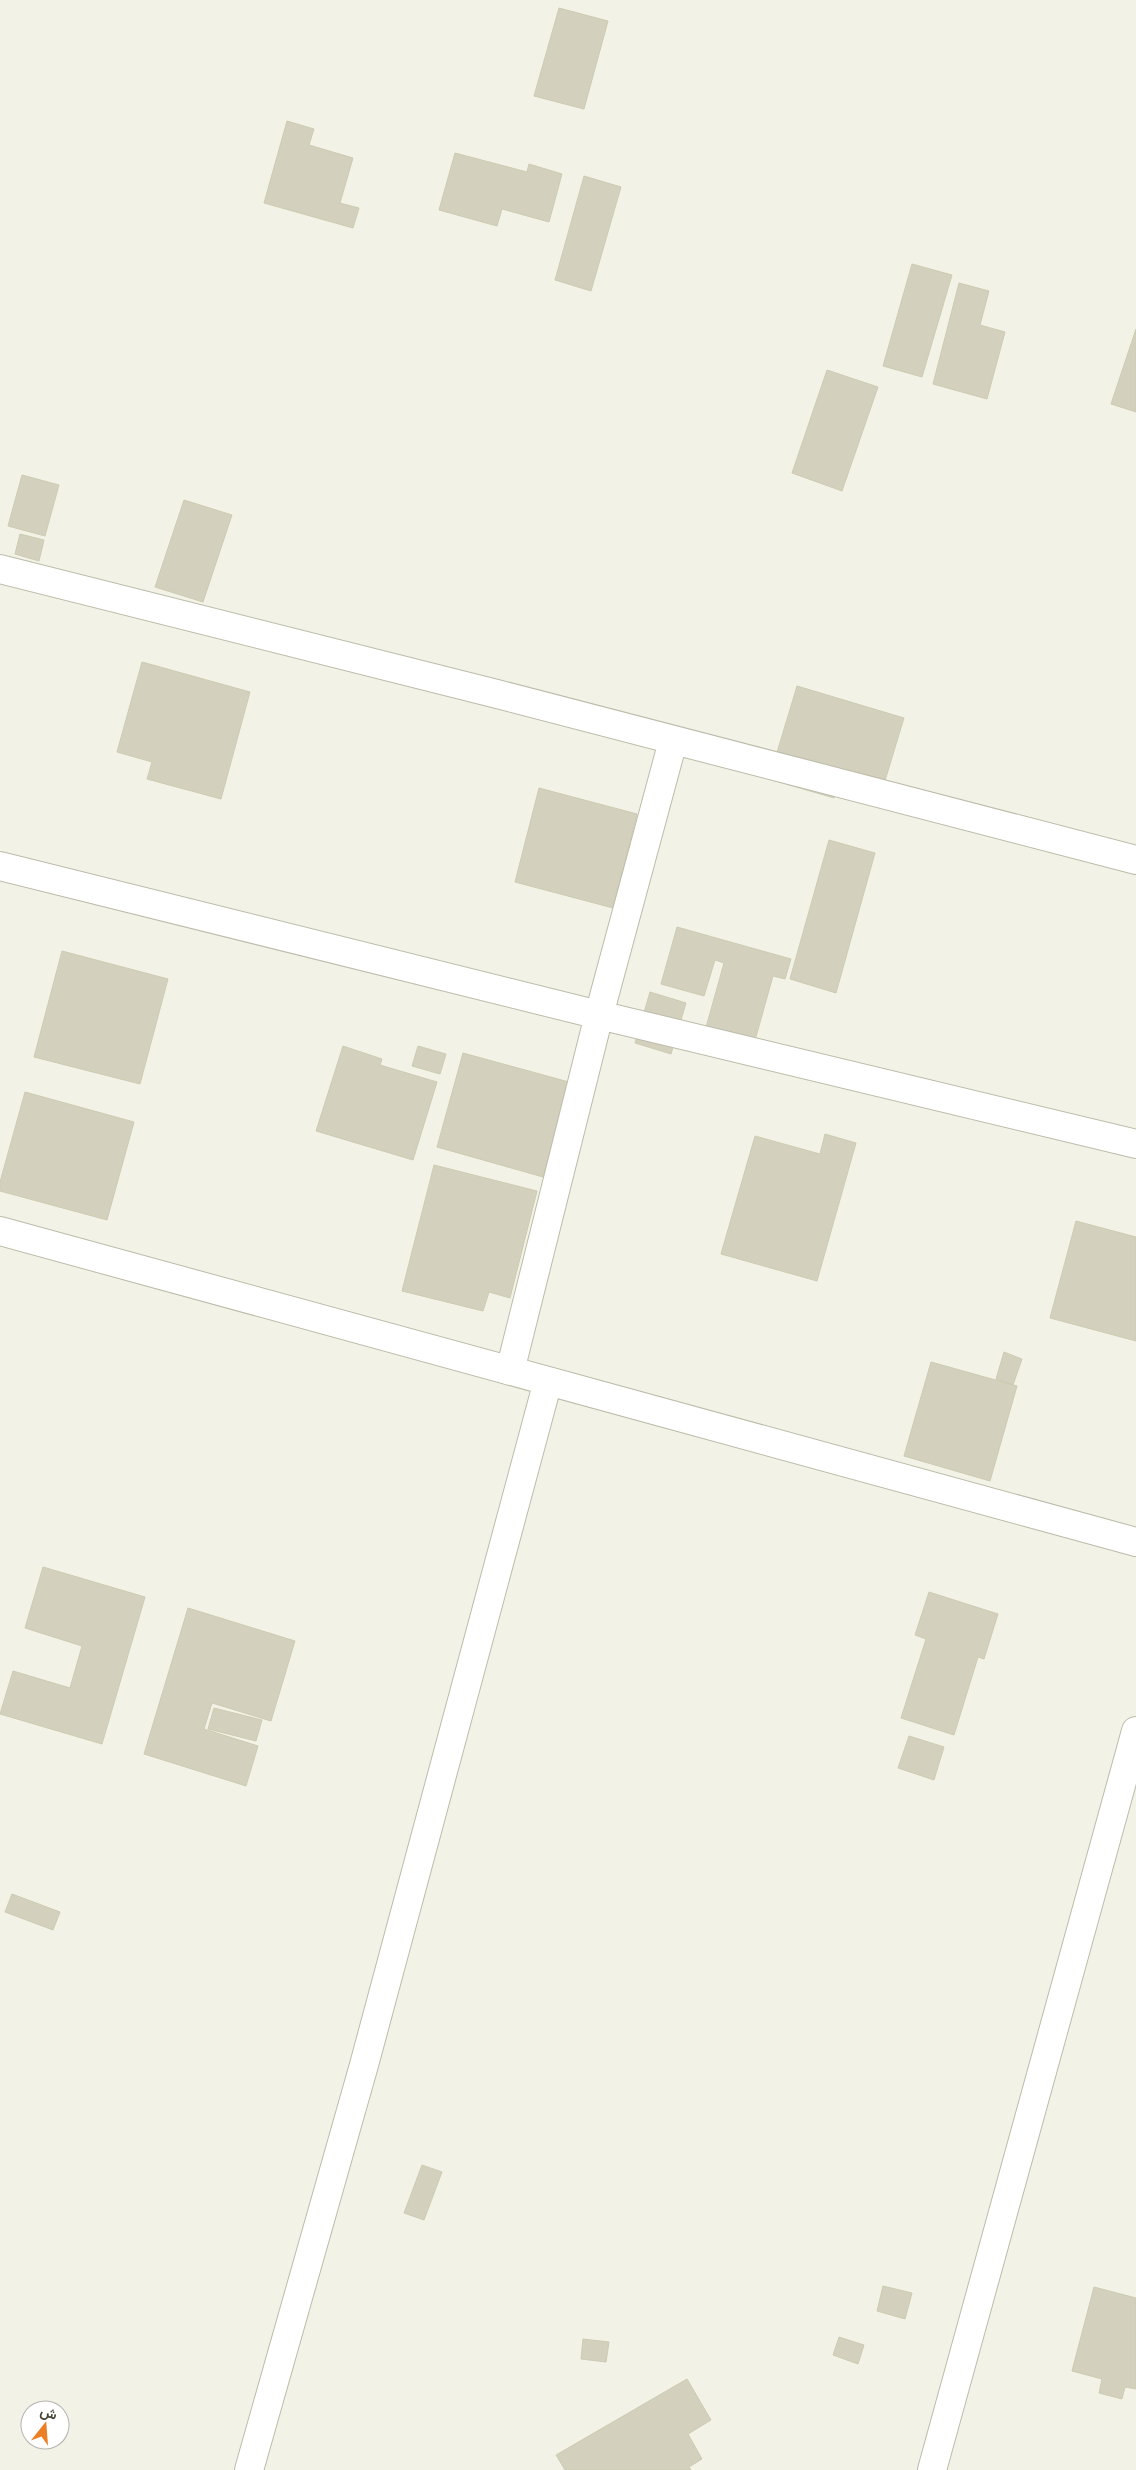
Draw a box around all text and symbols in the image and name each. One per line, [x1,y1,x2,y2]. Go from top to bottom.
north arrow [20,2400,70,2450]
text: ش [38,2402,59,2424]

